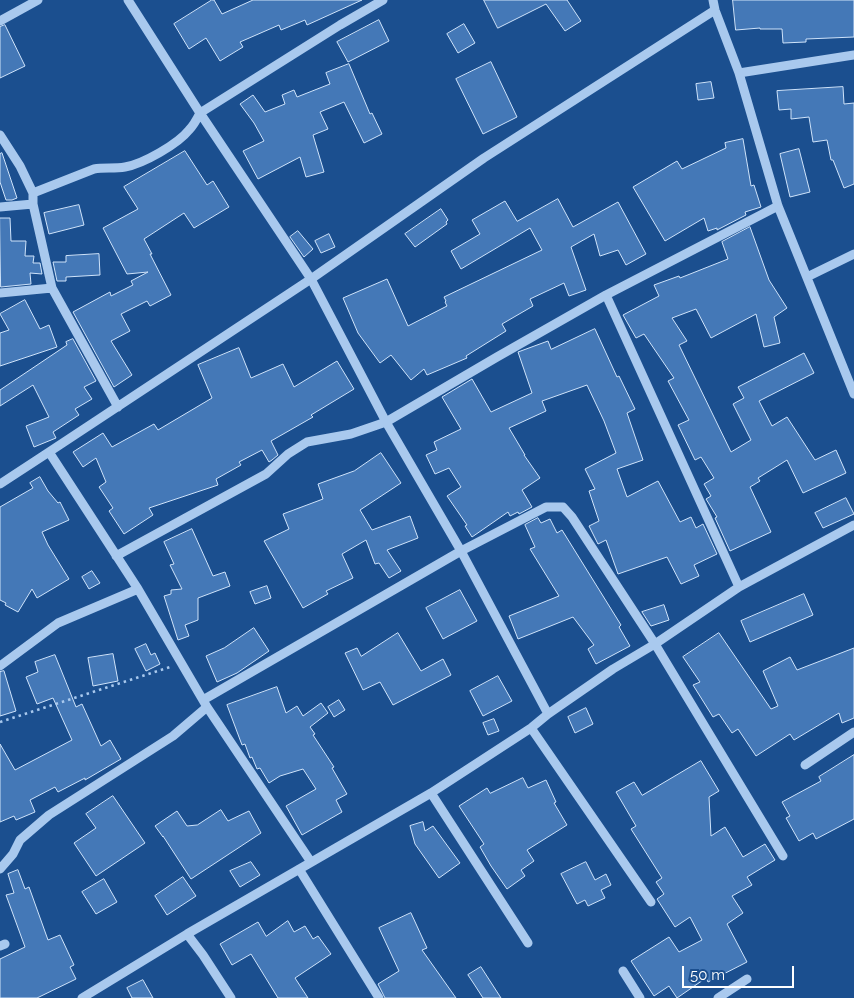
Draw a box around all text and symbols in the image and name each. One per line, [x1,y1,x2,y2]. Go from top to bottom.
scale bar [684,956,796,988]
text: 50 m [690,966,725,984]

